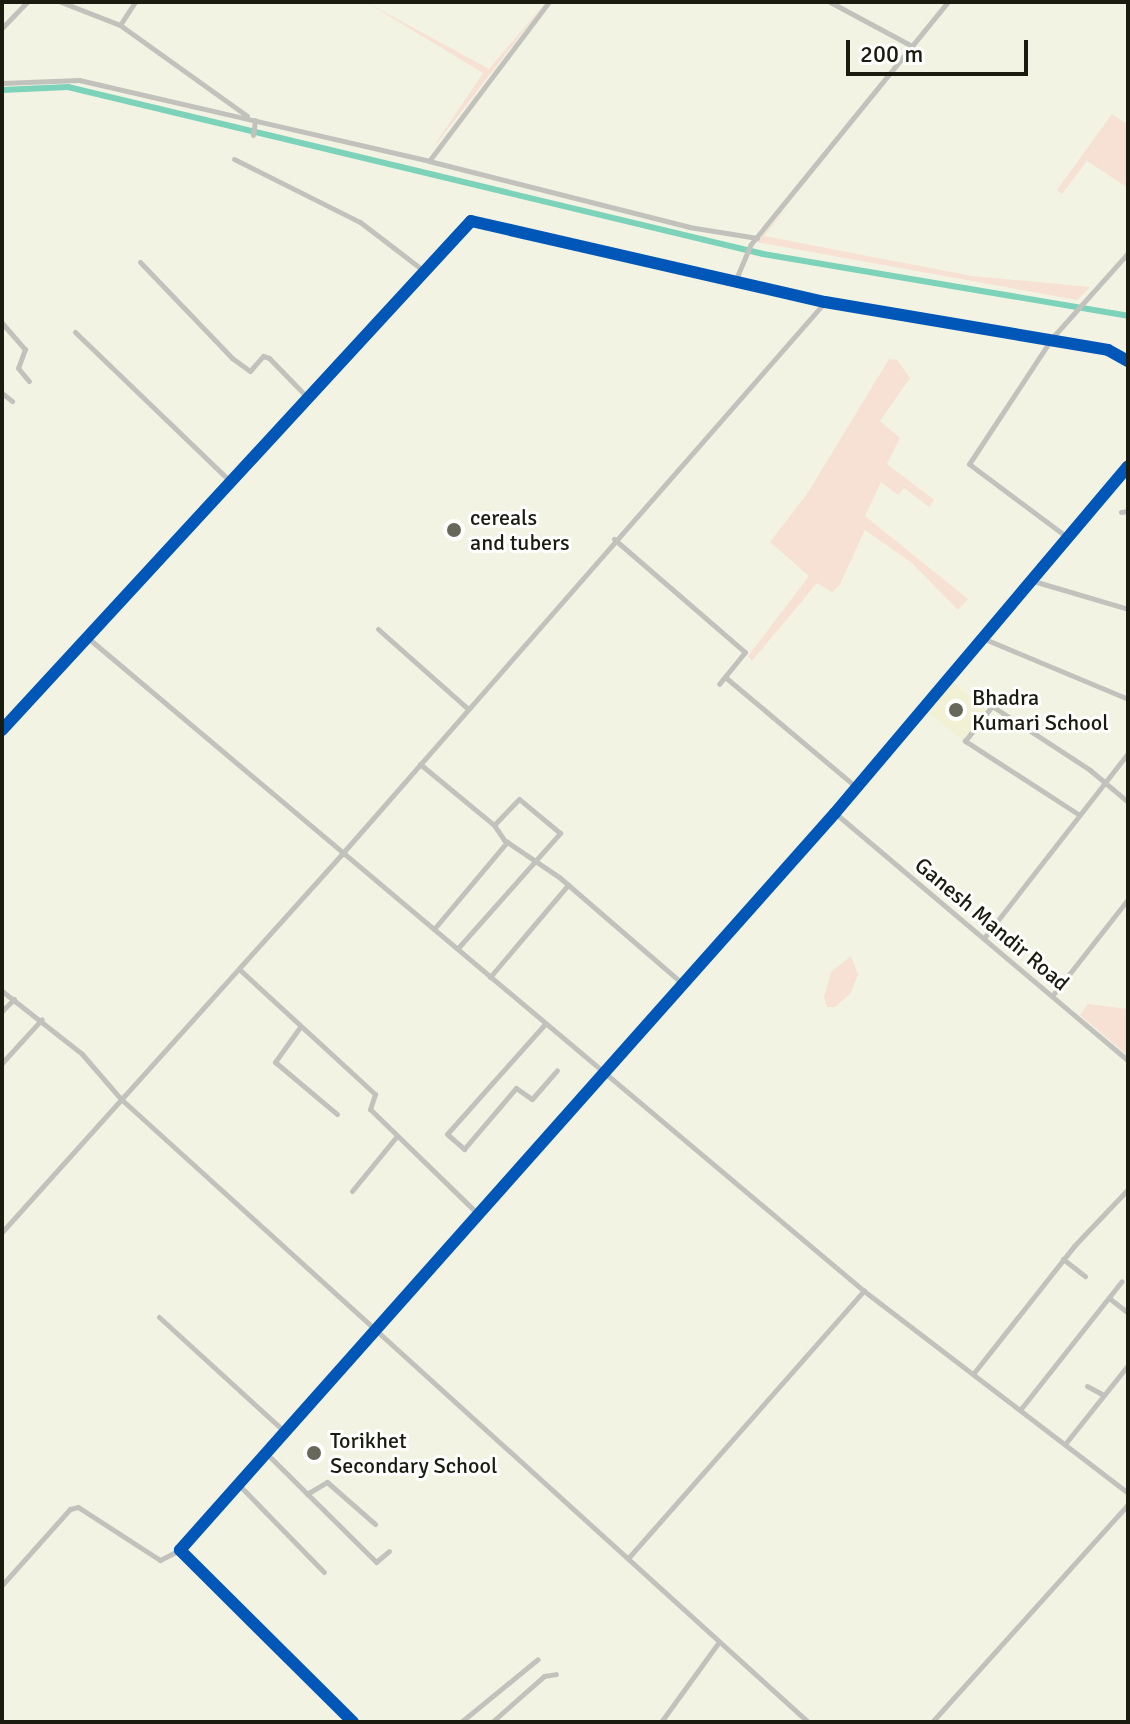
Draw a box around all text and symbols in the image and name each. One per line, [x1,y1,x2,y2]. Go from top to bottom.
scale bar [850,24,1032,74]
text: 200 m [860,39,923,69]
place label: cereals and tubers [470,504,570,556]
marker: cereals and tubers [445,521,463,539]
place label: Bhadra Kumari School [972,684,1109,736]
marker: Bhadra Kumari School [947,701,965,719]
street label: Ganesh Mandir Road [909,852,1075,996]
place label: Torikhet Secondary School [330,1427,497,1478]
marker: Torikhet Secondary School [305,1444,323,1462]

